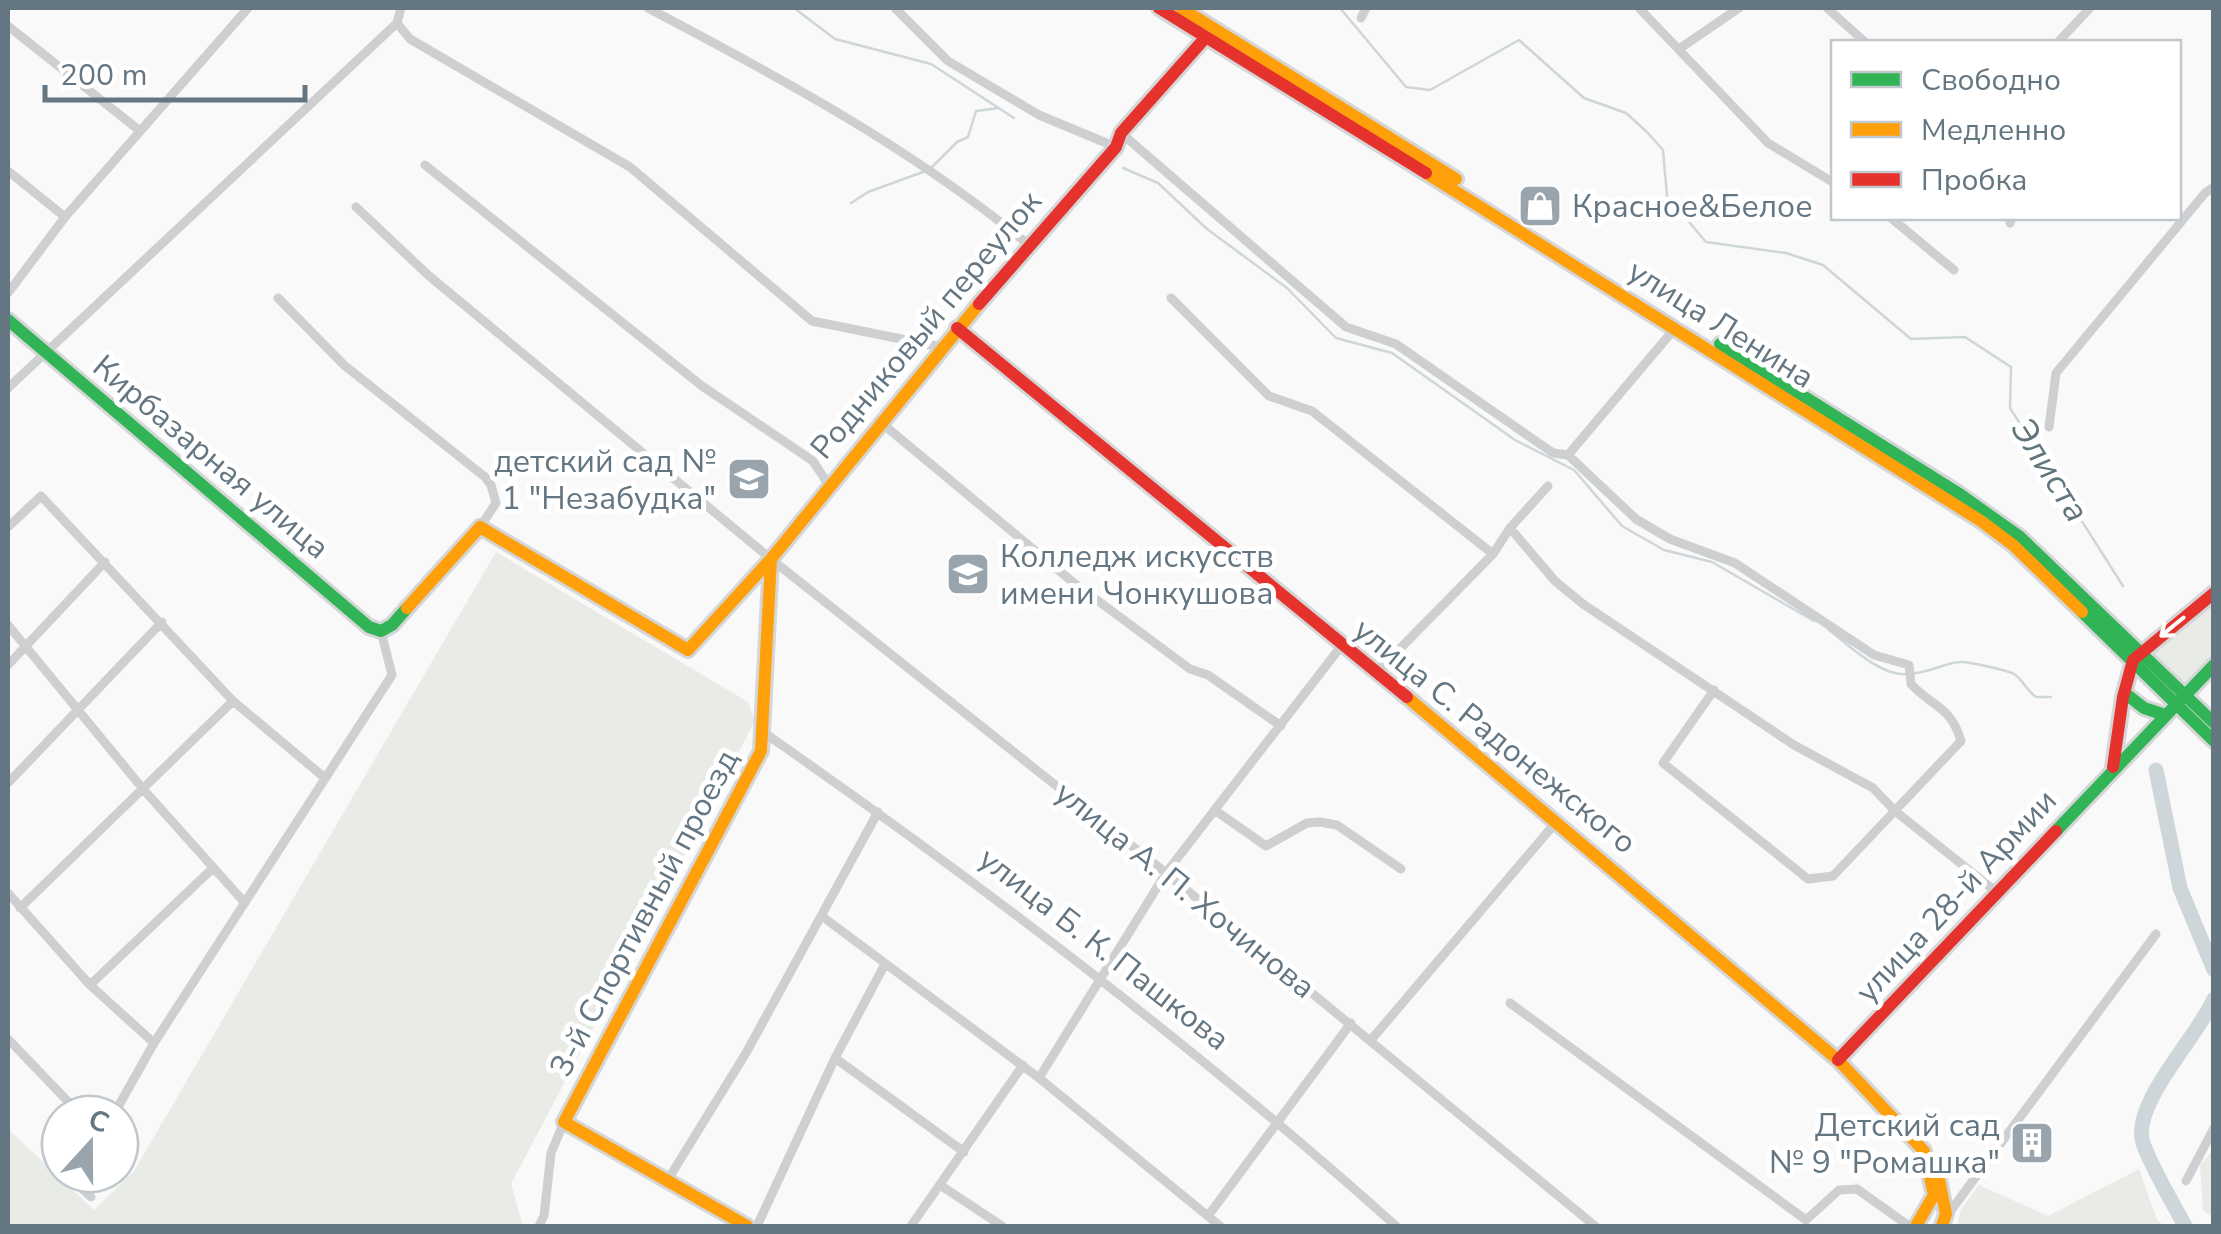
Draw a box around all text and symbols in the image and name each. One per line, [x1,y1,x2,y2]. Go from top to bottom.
scale bar [45,40,305,102]
legend [1831,40,2181,220]
text: 200 m [60,55,147,96]
text: Свободно [1921,60,2061,101]
text: Медленно [1921,110,2066,151]
text: Пробка [1921,160,2027,201]
street label: Родниковый переулок [801,181,1051,468]
shop icon: Красное&Белое [1517,183,1563,229]
place label: Красное&Белое [1572,185,1813,228]
street label: улица Ленина [1620,250,1822,398]
street label: Кирбазарная улица [84,345,338,569]
water label: Элиста [2000,409,2100,531]
place label: детский сад № 1 "Незабудка" [494,440,716,520]
school or university icon: детский сад № 1 "Незабудка" [726,456,772,502]
place label: Колледж искусств имени Чонкушова [1000,535,1274,615]
school or university icon: Колледж искусств имени Чонкушова [945,551,991,597]
street label: улица С. Радонежского [1345,608,1645,864]
one-way arrow [2160,616,2186,638]
street label: 3-й Спортивный проезд [539,742,749,1084]
street label: улица А. П. Хочинова [1046,772,1324,1008]
street label: улица 28-й Армии [1846,780,2066,1012]
street label: улица Б. К. Пашкова [970,838,1238,1060]
north arrow [40,1094,140,1194]
text: С [83,1100,114,1143]
place label: Детский сад № 9 "Ромашка" [1769,1104,2000,1184]
building icon: Детский сад № 9 "Ромашка" [2009,1120,2055,1166]

